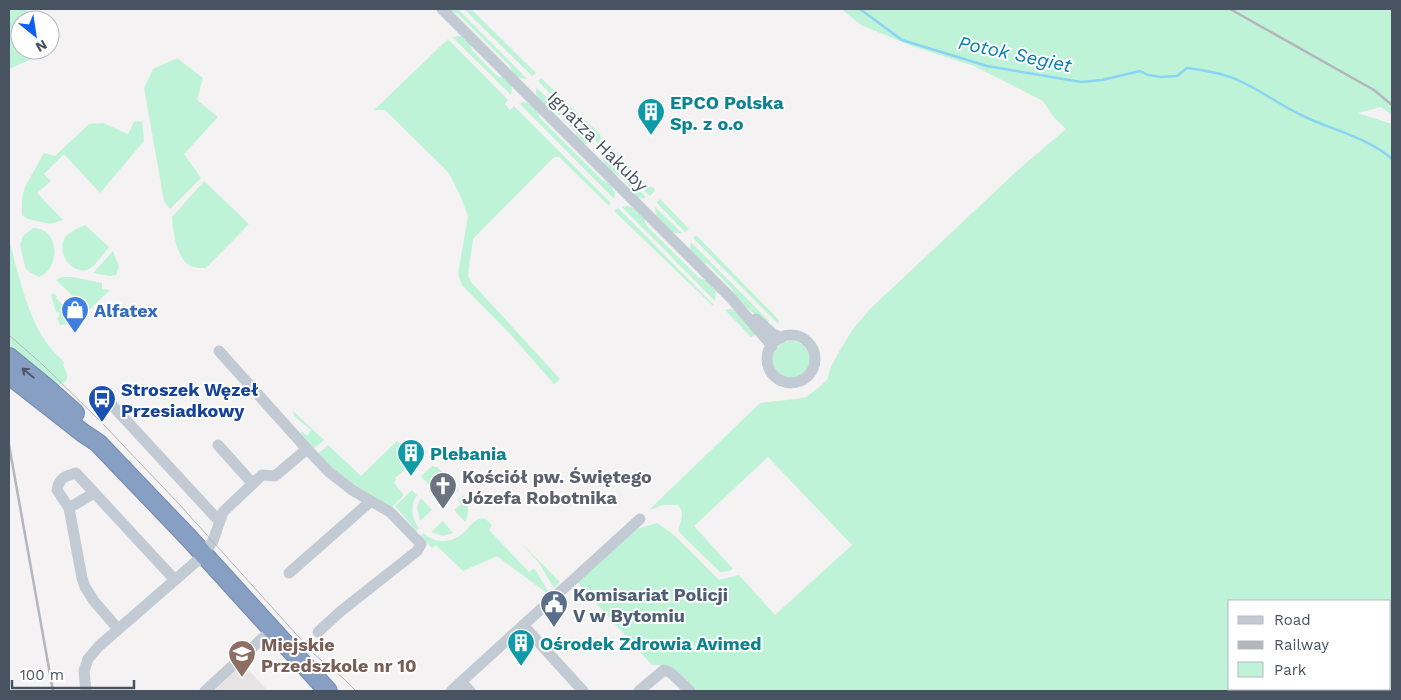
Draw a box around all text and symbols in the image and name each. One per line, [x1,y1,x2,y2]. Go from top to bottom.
north arrow [10,10,60,60]
water label: Potok Segiet [956,31,1074,77]
text: N [33,37,50,56]
street label: Ignatza Hakuby [543,86,653,196]
place label: EPCO Polska Sp. z o.o [670,92,784,134]
building icon: EPCO Polska Sp. z o.o [636,97,666,136]
shop icon: Alfatex [60,295,90,334]
place label: Alfatex [94,300,158,321]
one-way arrow [22,367,35,378]
place label: Stroszek Węzeł Przesiadkowy [121,379,258,421]
bus stop icon: Stroszek Węzeł Przesiadkowy [87,384,117,423]
building icon: Plebania [396,438,426,477]
place label: Plebania [430,443,507,464]
place label: Kościół pw. Świętego Józefa Robotnika [462,466,652,508]
church icon: Kościół pw. Świętego Józefa Robotnika [428,471,458,510]
place label: Komisariat Policji V w Bytomiu [573,584,728,626]
public building icon: Komisariat Policji V w Bytomiu [539,589,569,628]
legend [1228,600,1391,690]
text: Road [1274,611,1311,629]
building icon: Ośrodek Zdrowia Avimed [506,628,536,667]
place label: Ośrodek Zdrowia Avimed [540,633,762,654]
place label: Miejskie Przedszkole nr 10 [261,634,417,676]
text: Railway [1274,636,1329,654]
school or university icon: Miejskie Przedszkole nr 10 [227,639,257,678]
scale bar [12,658,135,690]
text: Park [1274,661,1307,679]
text: 100 m [20,666,64,684]

